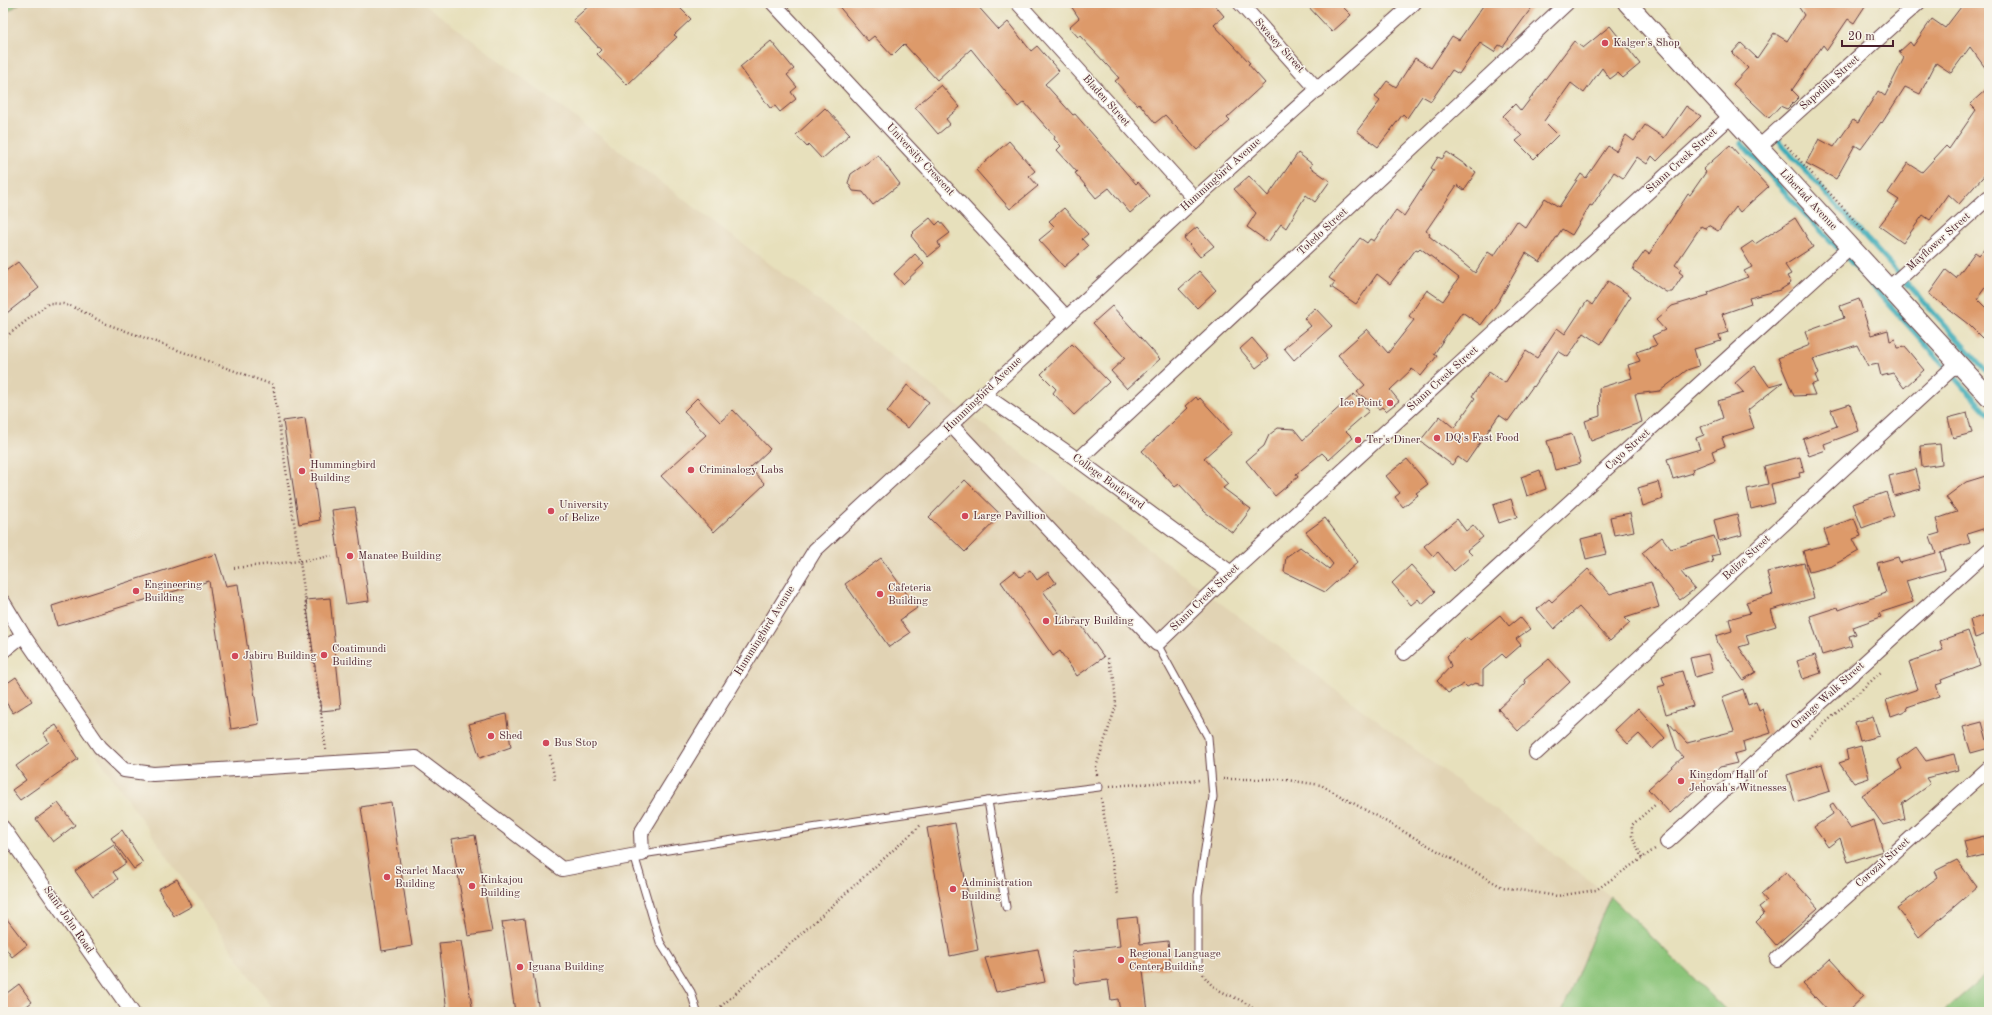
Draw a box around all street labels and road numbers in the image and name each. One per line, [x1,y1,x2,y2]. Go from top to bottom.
street label: Swasey Street [1252,17,1306,75]
street label: Sapodilla Street [1798,53,1862,112]
street label: Bladen Street [1080,73,1132,129]
street label: University Crescent [884,122,956,198]
street label: Stann Creek Street [1645,126,1720,196]
street label: Hummingbird Avenue [1179,136,1263,214]
street label: Libertad Avenue [1777,168,1839,232]
street label: Toledo Street [1296,206,1350,258]
street label: Mayflower Street [1905,211,1973,273]
street label: Stann Creek Street [1406,344,1481,414]
street label: Hummingbird Avenue [942,355,1024,435]
street label: Cayo Street [1604,427,1652,473]
street label: College Boulevard [1070,452,1146,512]
street label: Belize Street [1721,533,1773,583]
street label: Stann Creek Street [1168,562,1242,634]
street label: Hummingbird Avenue [733,584,797,678]
street label: Orange Walk Street [1789,660,1867,732]
street label: Corozal Street [1854,836,1912,890]
street label: Saint John Road [41,884,95,956]

